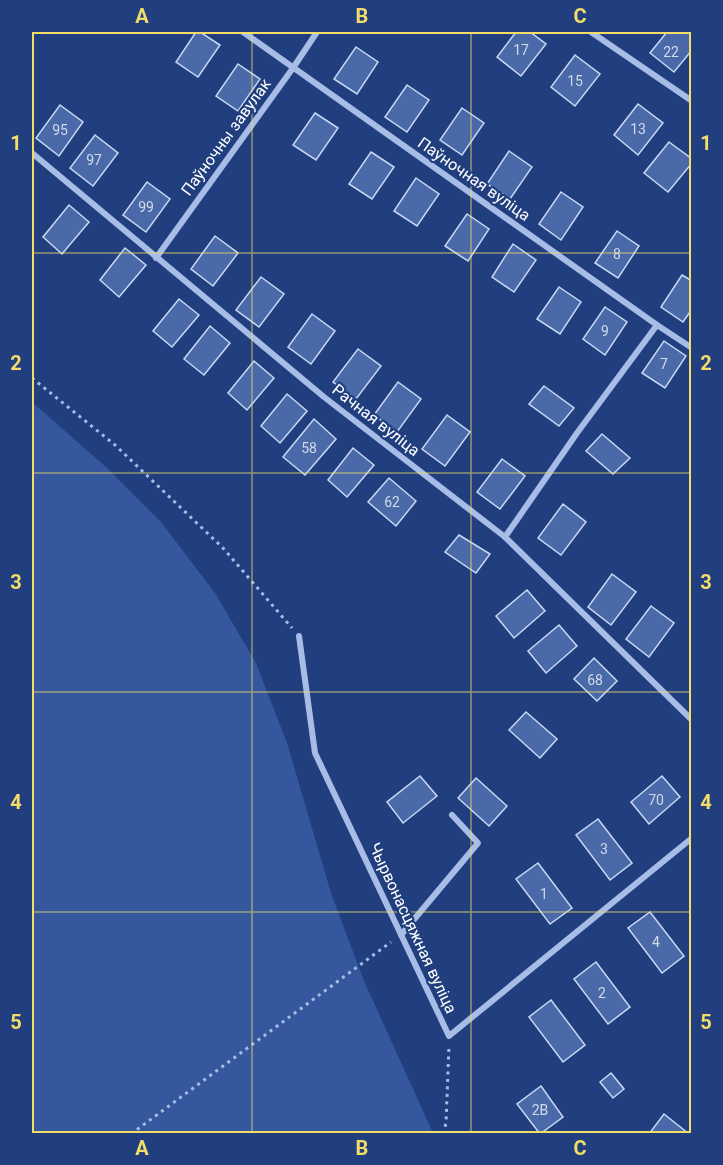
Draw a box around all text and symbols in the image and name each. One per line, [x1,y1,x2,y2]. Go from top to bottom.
text: A [135,4,149,28]
text: B [356,4,368,28]
text: C [573,4,587,28]
house number: 17 [513,42,529,58]
house number: 22 [663,44,679,60]
house number: 15 [567,73,583,89]
street label: Паўночны завулак [177,75,275,199]
house number: 13 [630,121,646,137]
house number: 95 [52,122,68,138]
text: 1 [10,131,22,155]
text: 1 [700,131,712,155]
street label: Паўночная вуліца [414,133,534,225]
house number: 97 [86,152,102,168]
house number: 99 [138,199,154,215]
house number: 8 [613,246,621,262]
house number: 9 [601,323,609,339]
text: 2 [10,351,22,375]
text: 2 [700,351,712,375]
house number: 7 [660,356,668,372]
street label: Рачная вуліца [328,380,424,460]
house number: 58 [301,440,317,456]
house number: 62 [384,494,400,510]
text: 3 [10,570,22,594]
text: 3 [700,570,712,594]
house number: 68 [587,672,603,688]
text: 4 [10,790,22,814]
text: 4 [700,790,712,814]
house number: 70 [648,792,664,808]
street label: Чырвонасцяжная вуліца [365,840,461,1016]
house number: 3 [600,841,608,857]
house number: 1 [540,886,548,902]
house number: 4 [652,934,660,950]
house number: 2 [598,985,606,1001]
text: 5 [10,1010,22,1034]
text: 5 [700,1010,712,1034]
house number: 2В [532,1102,548,1118]
text: A [135,1136,149,1160]
text: B [356,1136,368,1160]
text: C [573,1136,587,1160]

